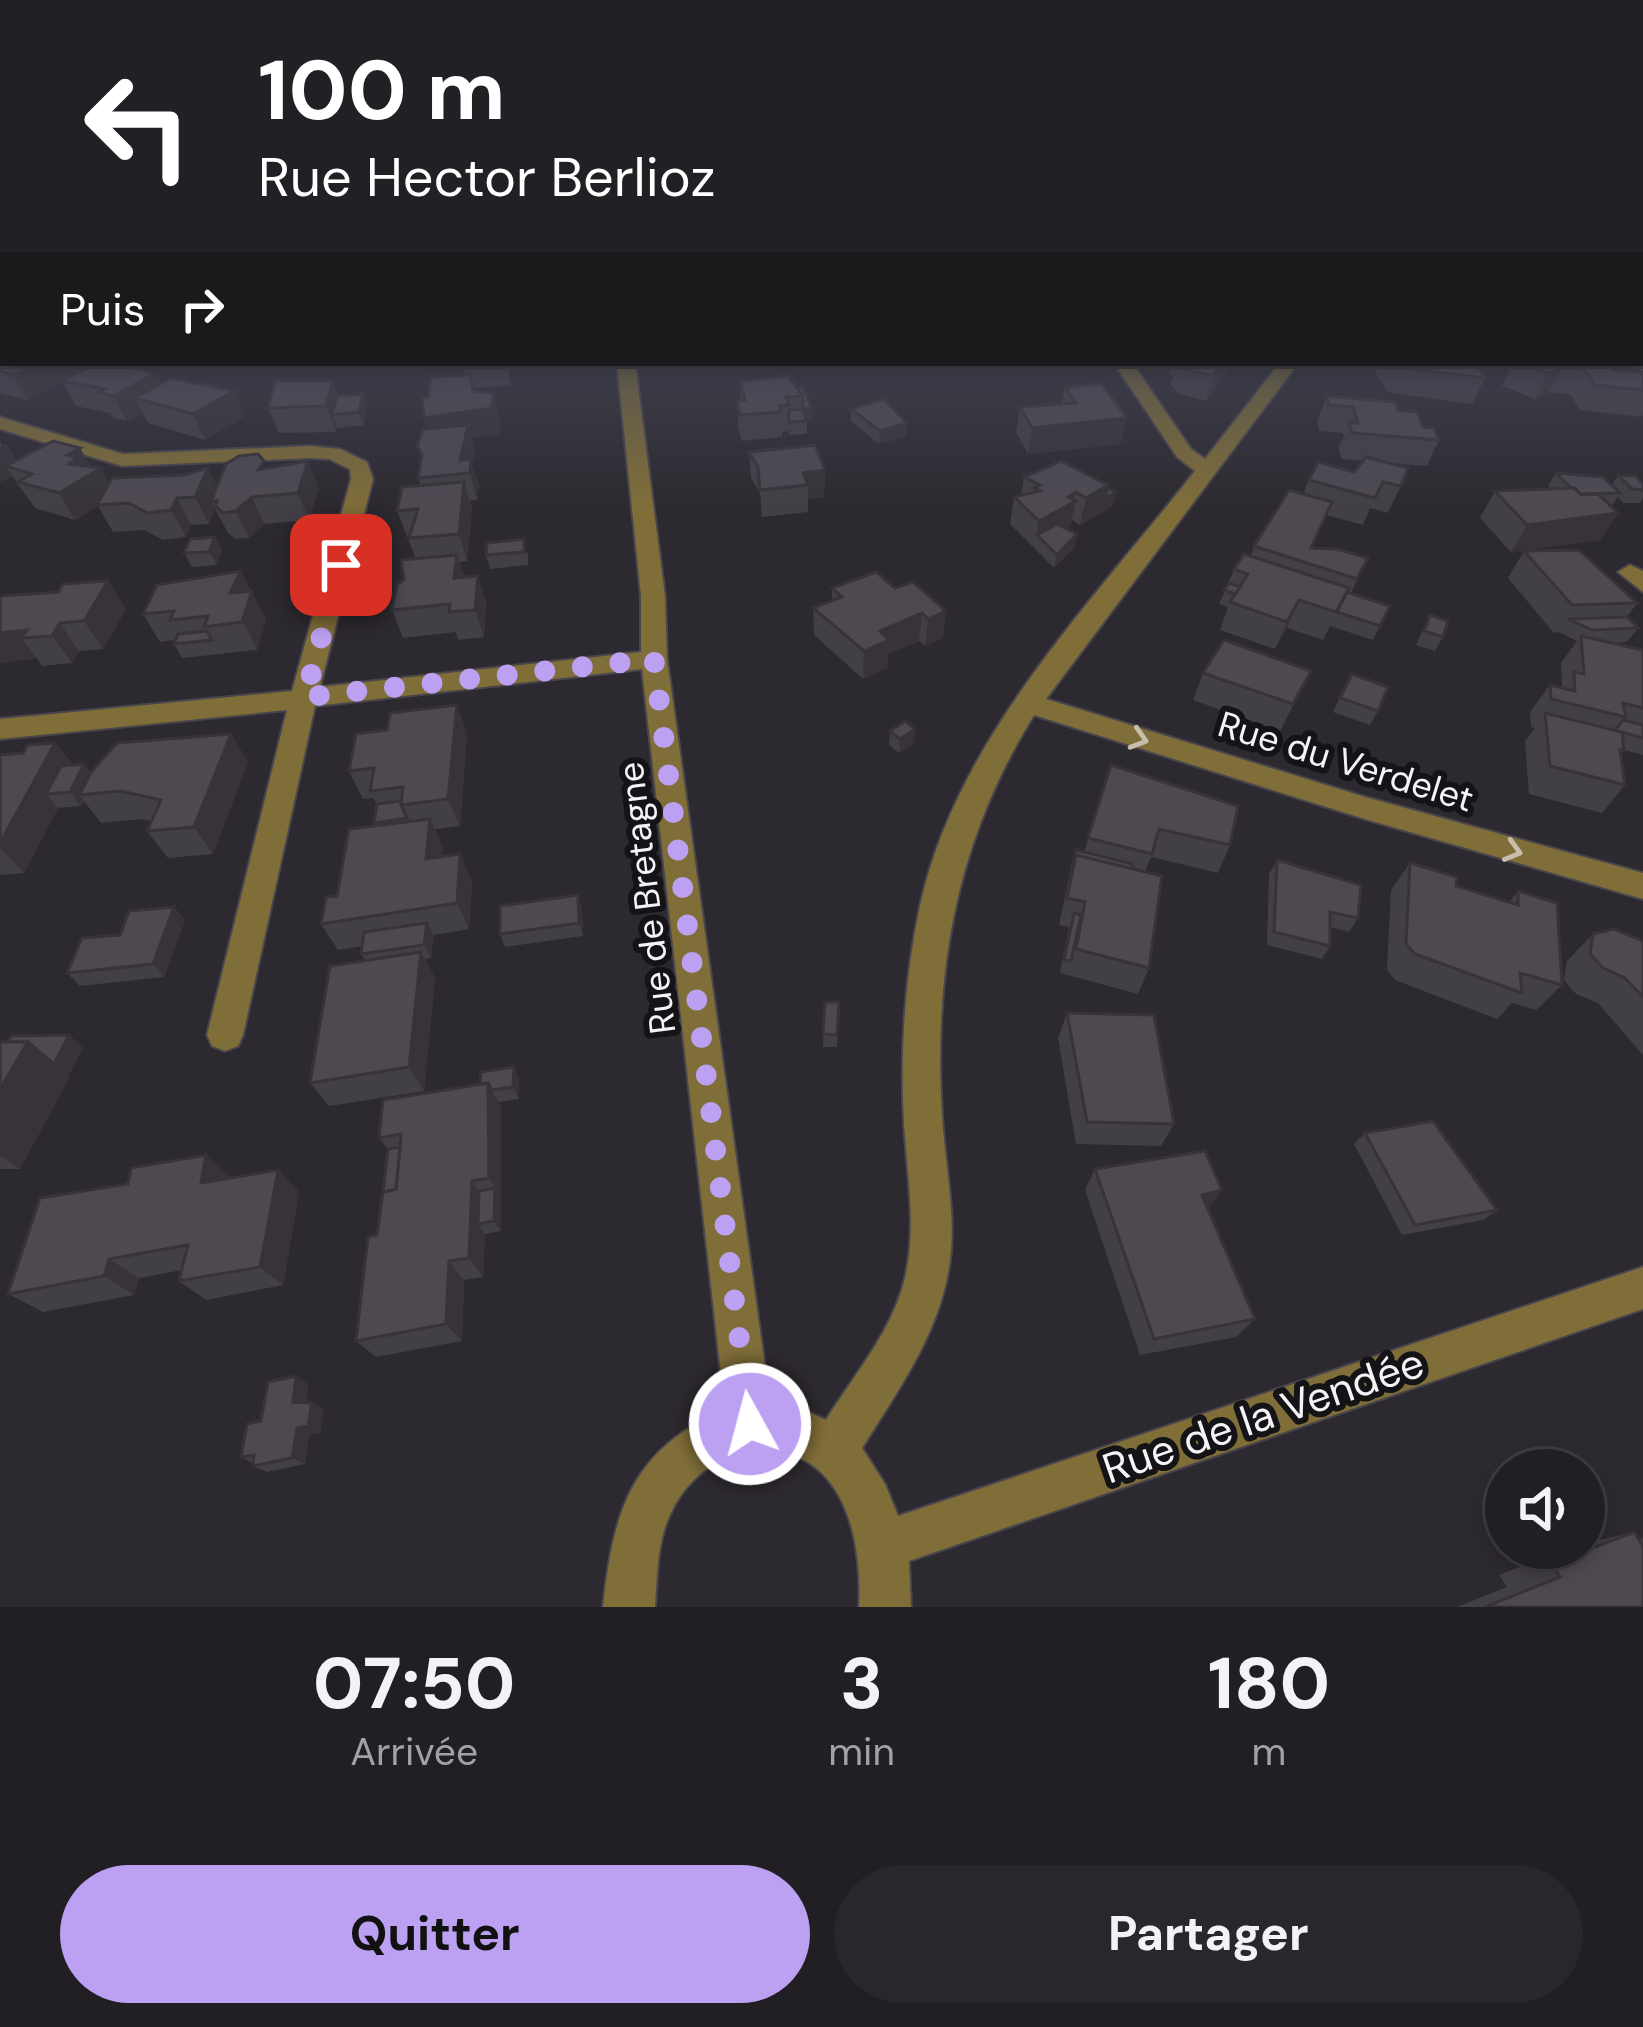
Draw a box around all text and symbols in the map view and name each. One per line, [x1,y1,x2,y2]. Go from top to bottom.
text: 100 m [258,36,506,145]
icon: left [60,48,216,204]
text: Rue Hector Berlioz [258,142,715,213]
icon: right [169,276,235,342]
text: Puis [60,280,145,339]
pin [290,514,392,616]
icon: arrive [308,532,374,598]
street label: Rue du Verdelet [1212,700,1479,823]
one-way arrow [1128,725,1149,750]
street label: Rue de Bretagne [606,759,687,1037]
one-way arrow [1502,837,1522,862]
street label: Rue de la Vendée [1095,1335,1431,1496]
position arrow [687,1361,813,1487]
map controls [1485,1449,1605,1569]
button: sound [1485,1449,1605,1569]
text: 07:50 [313,1637,516,1730]
text: 3 [840,1637,883,1730]
text: 180 [1208,1637,1330,1730]
text: Arrivée [350,1726,478,1777]
text: min [828,1726,895,1777]
text: m [1252,1726,1286,1777]
button: Quitter [60,1865,810,2003]
button: Partager [834,1865,1583,2003]

